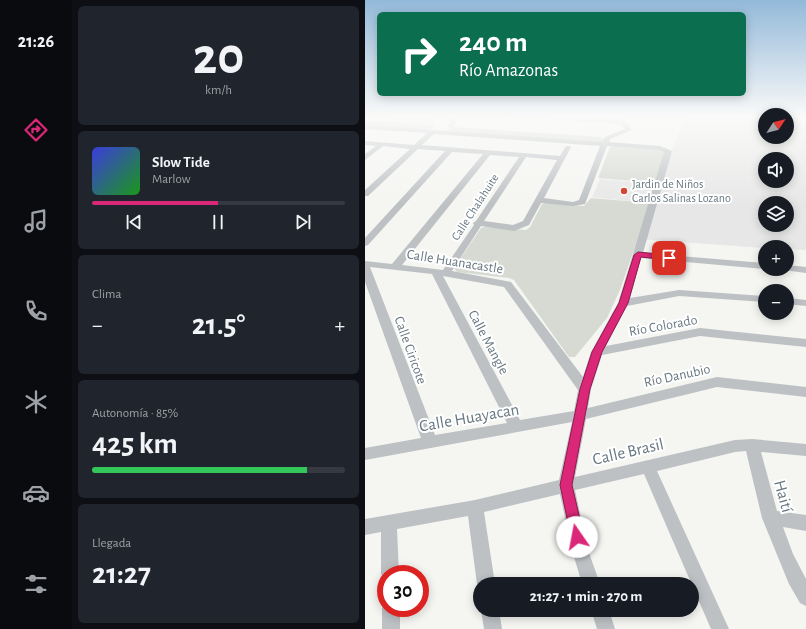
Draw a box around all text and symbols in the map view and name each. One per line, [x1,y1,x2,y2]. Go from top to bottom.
icon: right [393,28,445,80]
text: 240 m [459,29,528,57]
text: 20 [193,31,244,83]
text: 21:26 [18,33,54,51]
text: Río Amazonas [459,62,558,80]
text: km/h [205,84,232,97]
north arrow [758,108,794,144]
map controls [758,108,794,320]
icon: directions [22,116,50,144]
button: sound [758,152,794,188]
text: Slow Tide [152,155,210,170]
street label: Calle Chalahuite [449,172,501,242]
text: Marlow [152,173,190,186]
place label: Jardin de Niños Carlos Salinas Lozano [632,178,731,204]
marker: Jardin de Niños Carlos Salinas Lozano [619,186,629,196]
button: layers [758,196,794,232]
icon: music [22,207,50,235]
icon: previous [123,211,145,233]
icon: pause [207,211,229,233]
icon: next [292,211,314,233]
button: + [758,240,794,276]
pin [652,241,686,275]
street label: Calle Huanacastle [406,247,504,277]
icon: arrive [658,247,680,269]
button: − [758,284,794,320]
text: Clima [92,288,122,301]
icon: phone [22,297,50,325]
street label: Calle Mangle [465,308,511,377]
text: 21.5° [192,310,245,340]
street label: Río Colorado [628,313,699,339]
text: − [92,314,103,336]
text: + [334,314,345,336]
street label: Calle Ciricote [391,315,429,386]
street label: Río Danubio [643,362,712,390]
icon: climate [22,388,50,416]
street label: Calle Huayacan [418,400,521,436]
text: Autonomía · 85% [92,407,178,420]
text: 425 km [92,429,178,459]
street label: Calle Brasil [591,435,665,468]
street label: Haití [771,478,796,515]
icon: car [22,479,50,507]
position arrow [556,516,598,558]
text: Llegada [92,537,131,550]
text: 21:27 [92,559,151,589]
speed limit sign: 30 [377,565,429,617]
icon: filters [22,570,50,598]
text: 21:27 · 1 min · 270 m [530,589,642,604]

